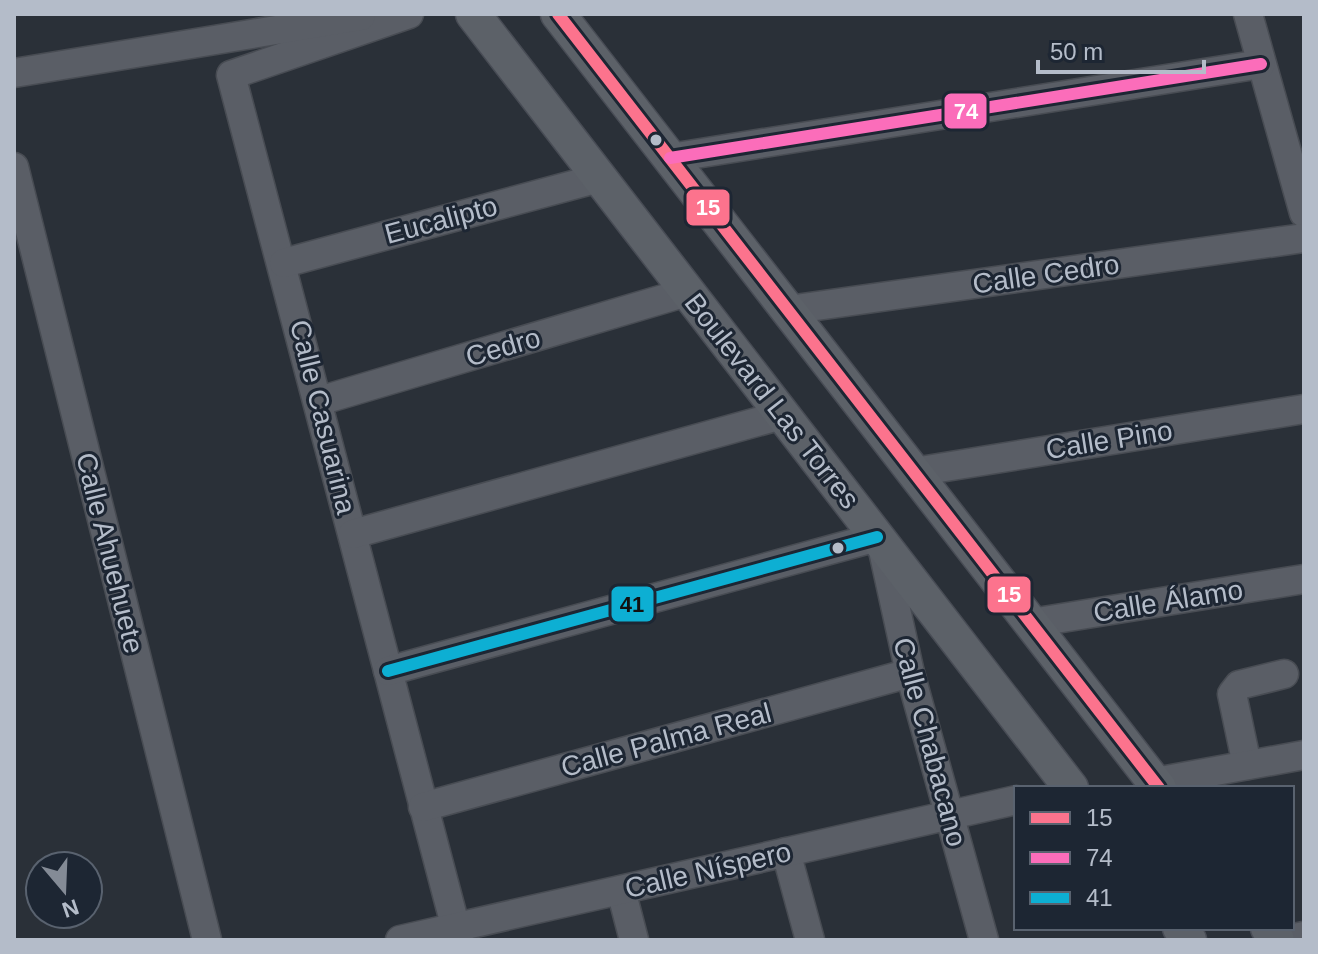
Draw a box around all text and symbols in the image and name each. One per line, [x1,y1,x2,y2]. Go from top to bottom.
scale bar [1038,24,1204,74]
text: 50 m [1050,38,1103,65]
line badge: 74 [943,92,988,130]
text: 74 [954,99,979,124]
unlabelled marker [648,132,664,148]
line badge: 15 [685,188,731,227]
street label: Eucalipto [381,190,501,250]
text: 15 [696,195,720,220]
street label: Calle Cedro [971,248,1121,300]
street label: Boulevard Las Torres [678,287,866,515]
street label: Calle Casuarina [284,317,362,518]
street label: Cedro [462,322,544,372]
street label: Calle Pino [1044,415,1174,465]
street label: Calle Ahuehuete [70,450,150,656]
unlabelled marker [830,540,846,556]
street label: Calle Álamo [1091,574,1245,628]
line badge: 15 [986,575,1032,614]
text: 15 [997,582,1021,607]
line badge: 41 [610,585,655,623]
text: 41 [620,592,644,617]
street label: Calle Chabacano [887,634,973,850]
street label: Calle Palma Real [558,697,774,783]
legend [1014,786,1294,930]
text: 15 [1086,804,1113,831]
street label: Calle Níspero [622,836,794,904]
text: 74 [1086,844,1113,871]
north arrow [24,850,104,930]
text: 41 [1086,884,1113,911]
text: N [59,894,82,923]

